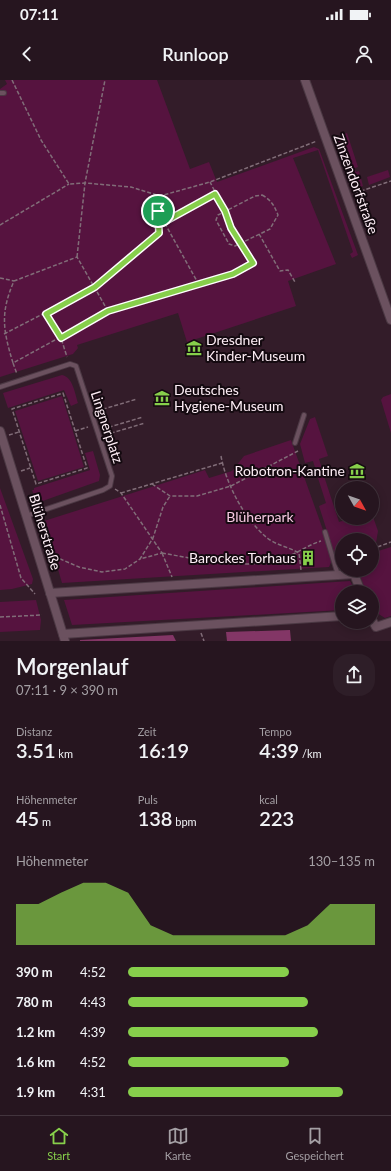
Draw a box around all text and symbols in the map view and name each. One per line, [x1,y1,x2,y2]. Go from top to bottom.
text: 07:11 [20,5,59,23]
icon: back [16,43,38,65]
text: Runloop [162,43,229,65]
icon: person [353,43,375,65]
street label: Zinzendorfstraße [330,131,382,236]
pin [141,194,175,228]
icon: arrive [147,200,169,222]
place label: Dresdner Kinder-Museum [206,331,305,364]
museum icon: Dresdner Kinder-Museum [185,339,203,357]
place label: Deutsches Hygiene-Museum [174,381,283,414]
street label: Lingnerplatz [88,388,127,465]
museum icon: Deutsches Hygiene-Museum [153,389,171,407]
place label: Robotron-Kantine [235,462,345,479]
museum icon: Robotron-Kantine [348,462,366,480]
north arrow [335,481,379,525]
map controls [335,481,379,629]
street label: Blüherstraße [26,492,65,572]
park label: Blüherpark [226,508,295,525]
button: locate [335,533,379,577]
place label: Barockes Torhaus [189,549,296,566]
building icon: Barockes Torhaus [299,549,317,567]
button: layers [335,585,379,629]
text: Morgenlauf [16,653,129,680]
button: share [333,654,375,696]
text: 07:11 · 9 × 390 m [16,682,118,698]
text: Distanz [16,725,52,738]
text: Zeit [138,725,156,738]
text: Tempo [259,725,292,738]
text: 3.51 [16,738,56,762]
text: 16:19 [138,738,189,762]
text: 4:39 [259,738,299,762]
text: km [56,747,73,760]
text: /km [299,747,322,760]
text: Höhenmeter [16,793,77,806]
text: Puls [138,793,158,806]
text: kcal [259,793,278,806]
text: 45 [16,806,39,830]
text: 138 [138,806,172,830]
text: 223 [259,806,294,830]
text: m [39,815,51,828]
text: bpm [172,815,197,828]
text: Höhenmeter [16,853,88,869]
text: 130–135 m [308,853,375,869]
text: 390 m [16,964,53,980]
text: 4:52 [80,964,106,980]
text: 780 m [16,994,53,1010]
text: 4:43 [80,994,106,1010]
text: 1.2 km [16,1024,55,1040]
text: 4:39 [80,1024,106,1040]
text: 1.6 km [16,1054,55,1070]
text: 4:52 [80,1054,106,1070]
text: 1.9 km [16,1084,55,1100]
text: 4:31 [80,1084,106,1100]
tab: Start [47,1125,70,1162]
tab: Karte [165,1125,191,1162]
tab: Gespeichert [285,1125,344,1162]

